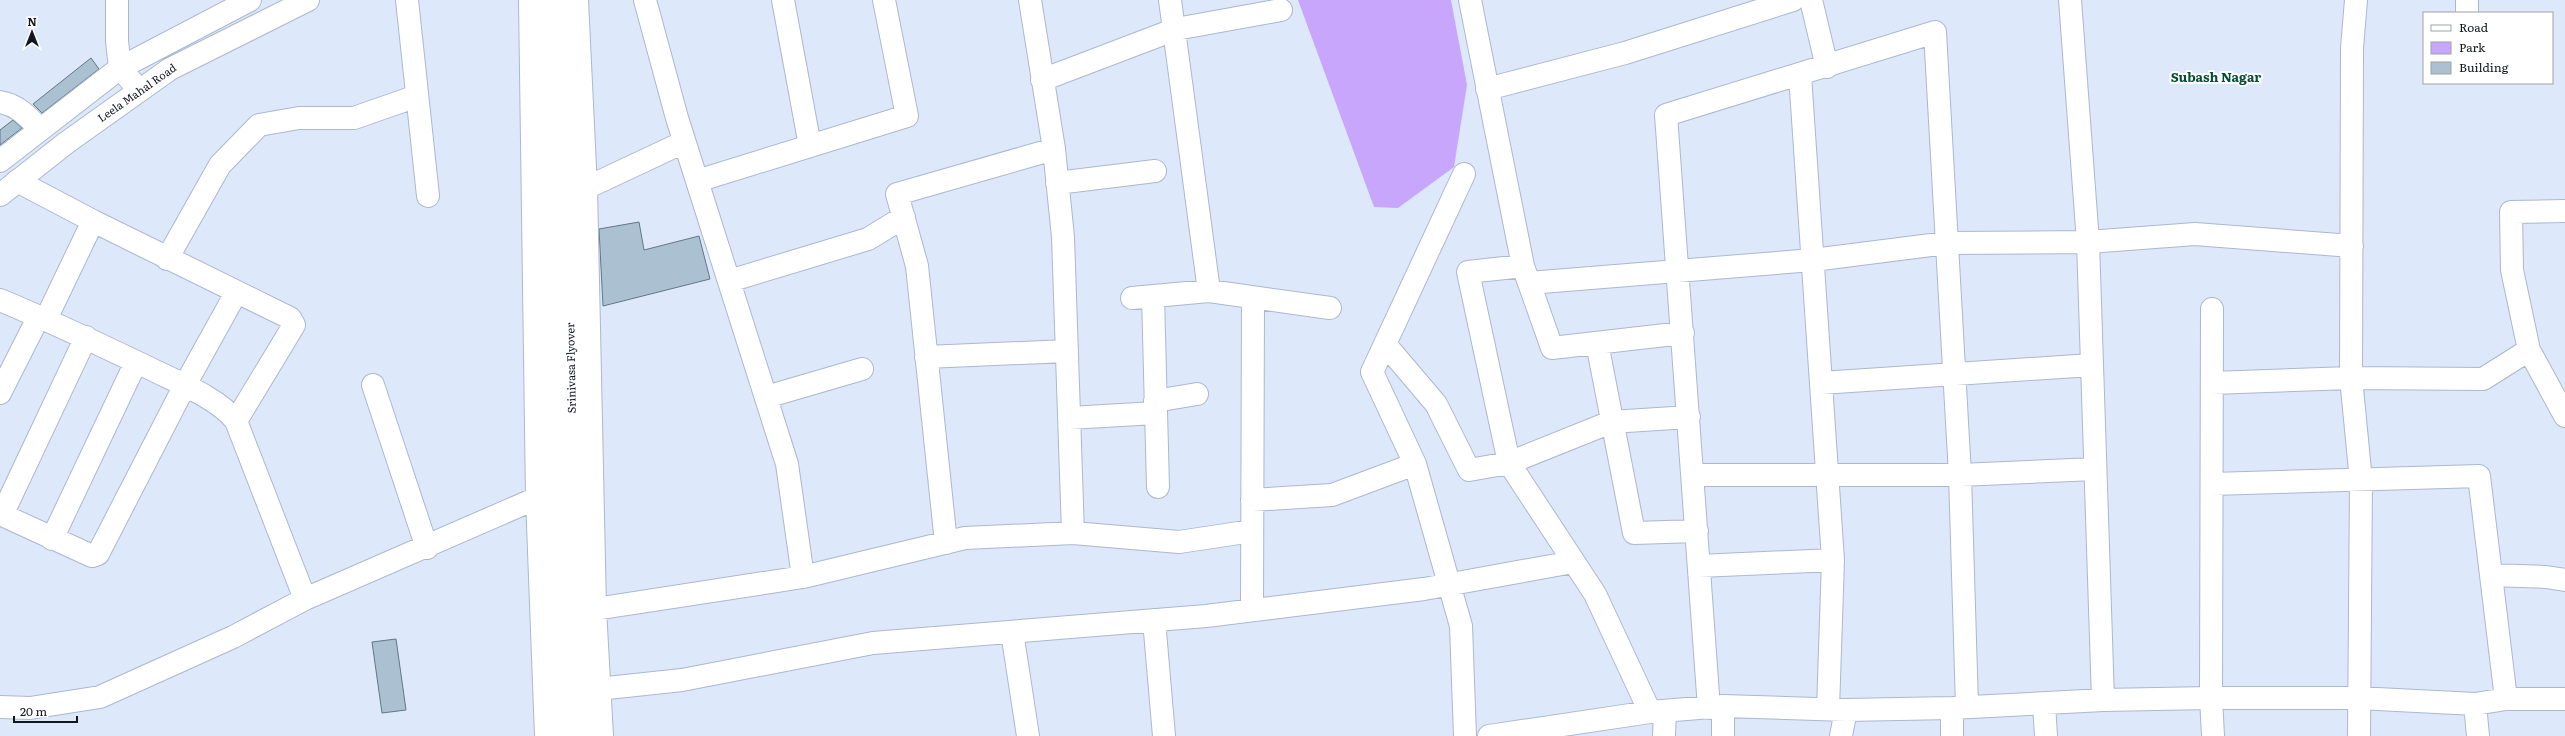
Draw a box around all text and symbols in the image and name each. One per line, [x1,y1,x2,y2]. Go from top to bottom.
north arrow [12,12,52,52]
legend [2423,12,2553,84]
text: N [27,13,37,29]
text: Road [2459,18,2489,36]
text: Park [2459,38,2486,56]
text: Building [2459,58,2509,76]
street label: Leela Mahal Road [94,59,179,125]
district label: Subash Nagar [2171,67,2261,86]
street label: Srinivasa Flyover [561,322,579,413]
scale bar [14,698,77,724]
text: 20 m [20,702,47,720]

